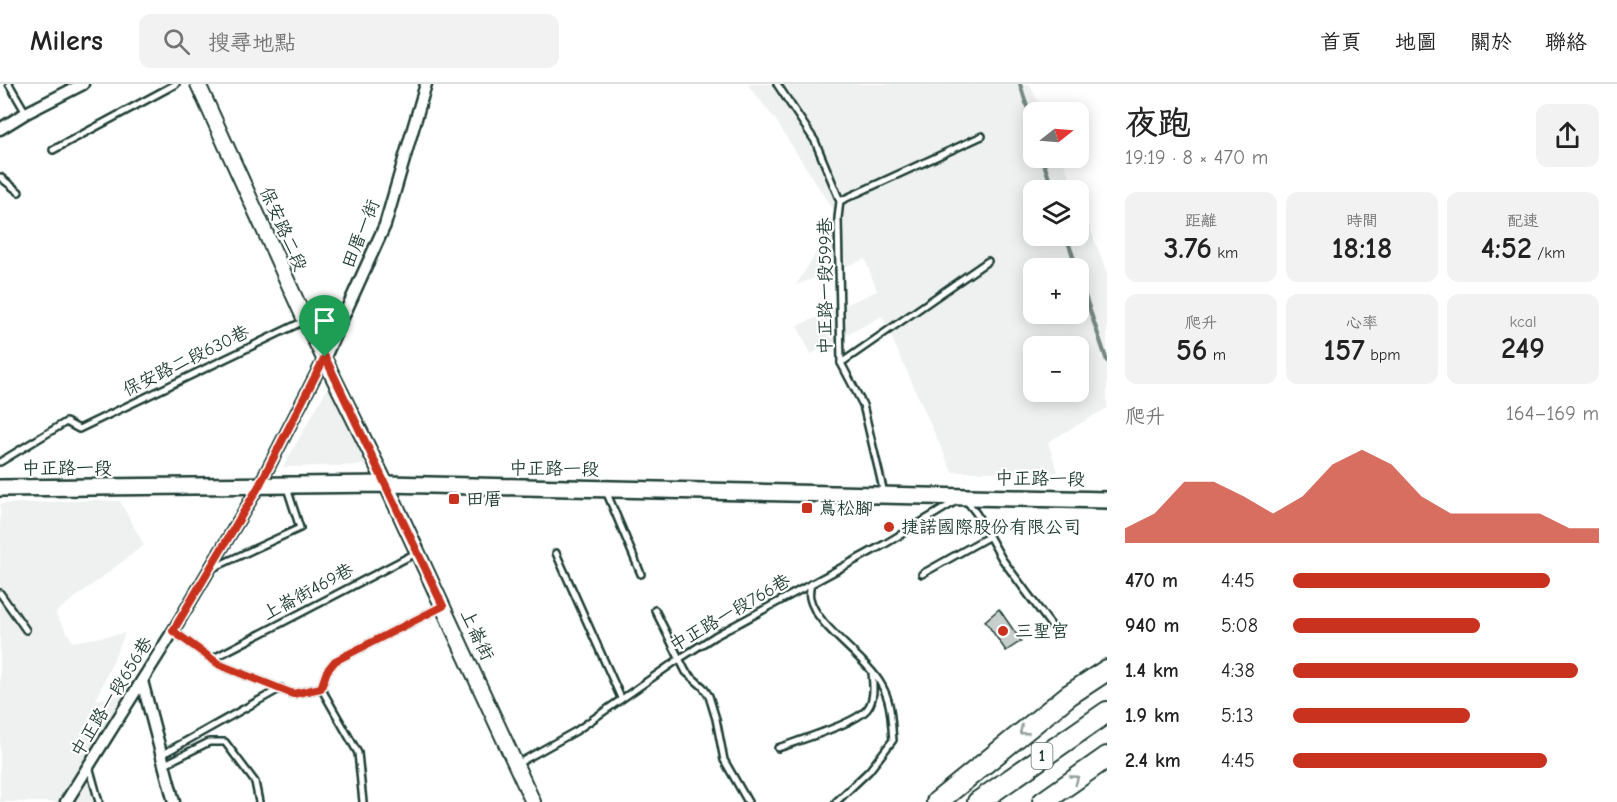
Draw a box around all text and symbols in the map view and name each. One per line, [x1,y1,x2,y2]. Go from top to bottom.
search box [139,14,559,68]
text: Milers [30,25,103,57]
icon: search [160,25,193,58]
text: 搜尋地點 [208,30,296,56]
text: 首頁 [1320,30,1362,54]
text: 地圖 [1395,30,1437,54]
text: 關於 [1470,30,1512,54]
text: 聯絡 [1545,30,1587,54]
north arrow [1023,102,1089,168]
map controls [1023,102,1089,402]
text: 夜跑 [1125,104,1191,142]
button: share [1536,104,1599,167]
text: 19:19 · 8 × 470 m [1125,146,1268,169]
button: layers [1023,180,1089,246]
street label: 保安路二段 [255,184,311,274]
street label: 田厝一街 [338,197,384,271]
text: 距離 [1185,212,1217,230]
text: 時間 [1346,212,1378,230]
text: 配速 [1507,212,1539,230]
street label: 中正路一段599巷 [815,218,836,354]
text: 3.76 [1164,231,1212,266]
text: 18:18 [1332,231,1392,266]
text: 4:52 [1481,231,1532,266]
text: km [1212,244,1238,262]
text: /km [1532,244,1565,262]
button: + [1023,258,1089,324]
pin [299,295,350,357]
icon: arrive [308,304,341,337]
text: kcal [1510,313,1536,331]
text: 爬升 [1185,314,1217,332]
text: 心率 [1346,314,1378,332]
street label: 保安路二段630巷 [119,321,253,401]
text: 249 [1501,331,1545,366]
text: 56 [1176,333,1208,368]
text: 157 [1324,333,1365,368]
button: − [1023,336,1089,402]
text: m [1208,346,1226,364]
text: bpm [1365,346,1400,364]
text: 164–169 m [1506,402,1599,425]
text: 爬升 [1125,405,1165,428]
street label: 中正路一段 [22,458,112,479]
street label: 中正路一段 [509,458,599,480]
street label: 中正路一段 [995,468,1085,490]
place label: 田厝 [466,489,502,510]
marker: 田厝 [447,492,461,506]
place label: 蔦松腳 [819,498,873,519]
marker: 蔦松腳 [800,501,814,515]
place label: 捷諾國際股份有限公司 [901,517,1081,538]
marker: 捷諾國際股份有限公司 [882,520,896,534]
street label: 上崙街469巷 [259,559,357,625]
text: 470 m [1125,569,1178,592]
text: 4:45 [1221,569,1255,592]
street label: 中正路一段766巷 [666,570,794,656]
street label: 上崙街 [456,606,498,664]
text: 940 m [1125,614,1179,637]
text: 5:08 [1221,614,1258,637]
place label: 三聖宮 [1015,621,1069,642]
marker: 三聖宮 [996,624,1010,638]
street label: 中正路一段656巷 [67,633,157,761]
text: 1.4 km [1125,659,1179,682]
text: 4:38 [1221,659,1255,682]
text: 1.9 km [1125,704,1180,727]
text: 5:13 [1221,704,1254,727]
one-way arrow [1019,724,1030,735]
road number: 1 [1032,743,1052,769]
text: 2.4 km [1125,749,1181,772]
text: 4:45 [1221,749,1255,772]
one-way arrow [1068,775,1079,786]

